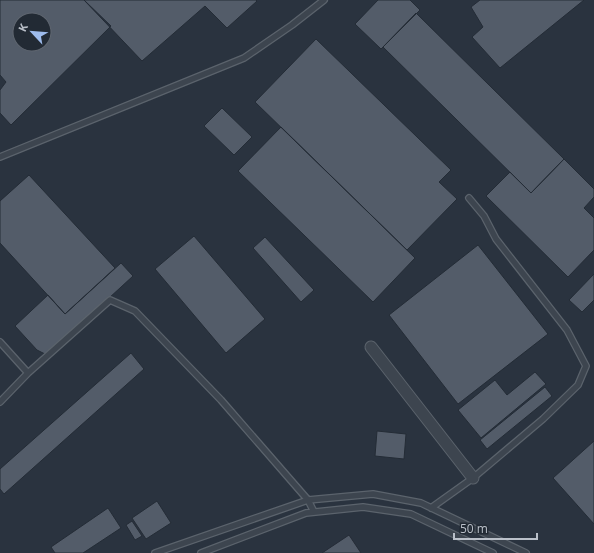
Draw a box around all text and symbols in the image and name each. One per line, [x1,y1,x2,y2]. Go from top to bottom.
north arrow [12,12,52,52]
text: K [14,20,31,34]
scale bar [454,515,537,541]
text: 50 m [460,520,488,537]

